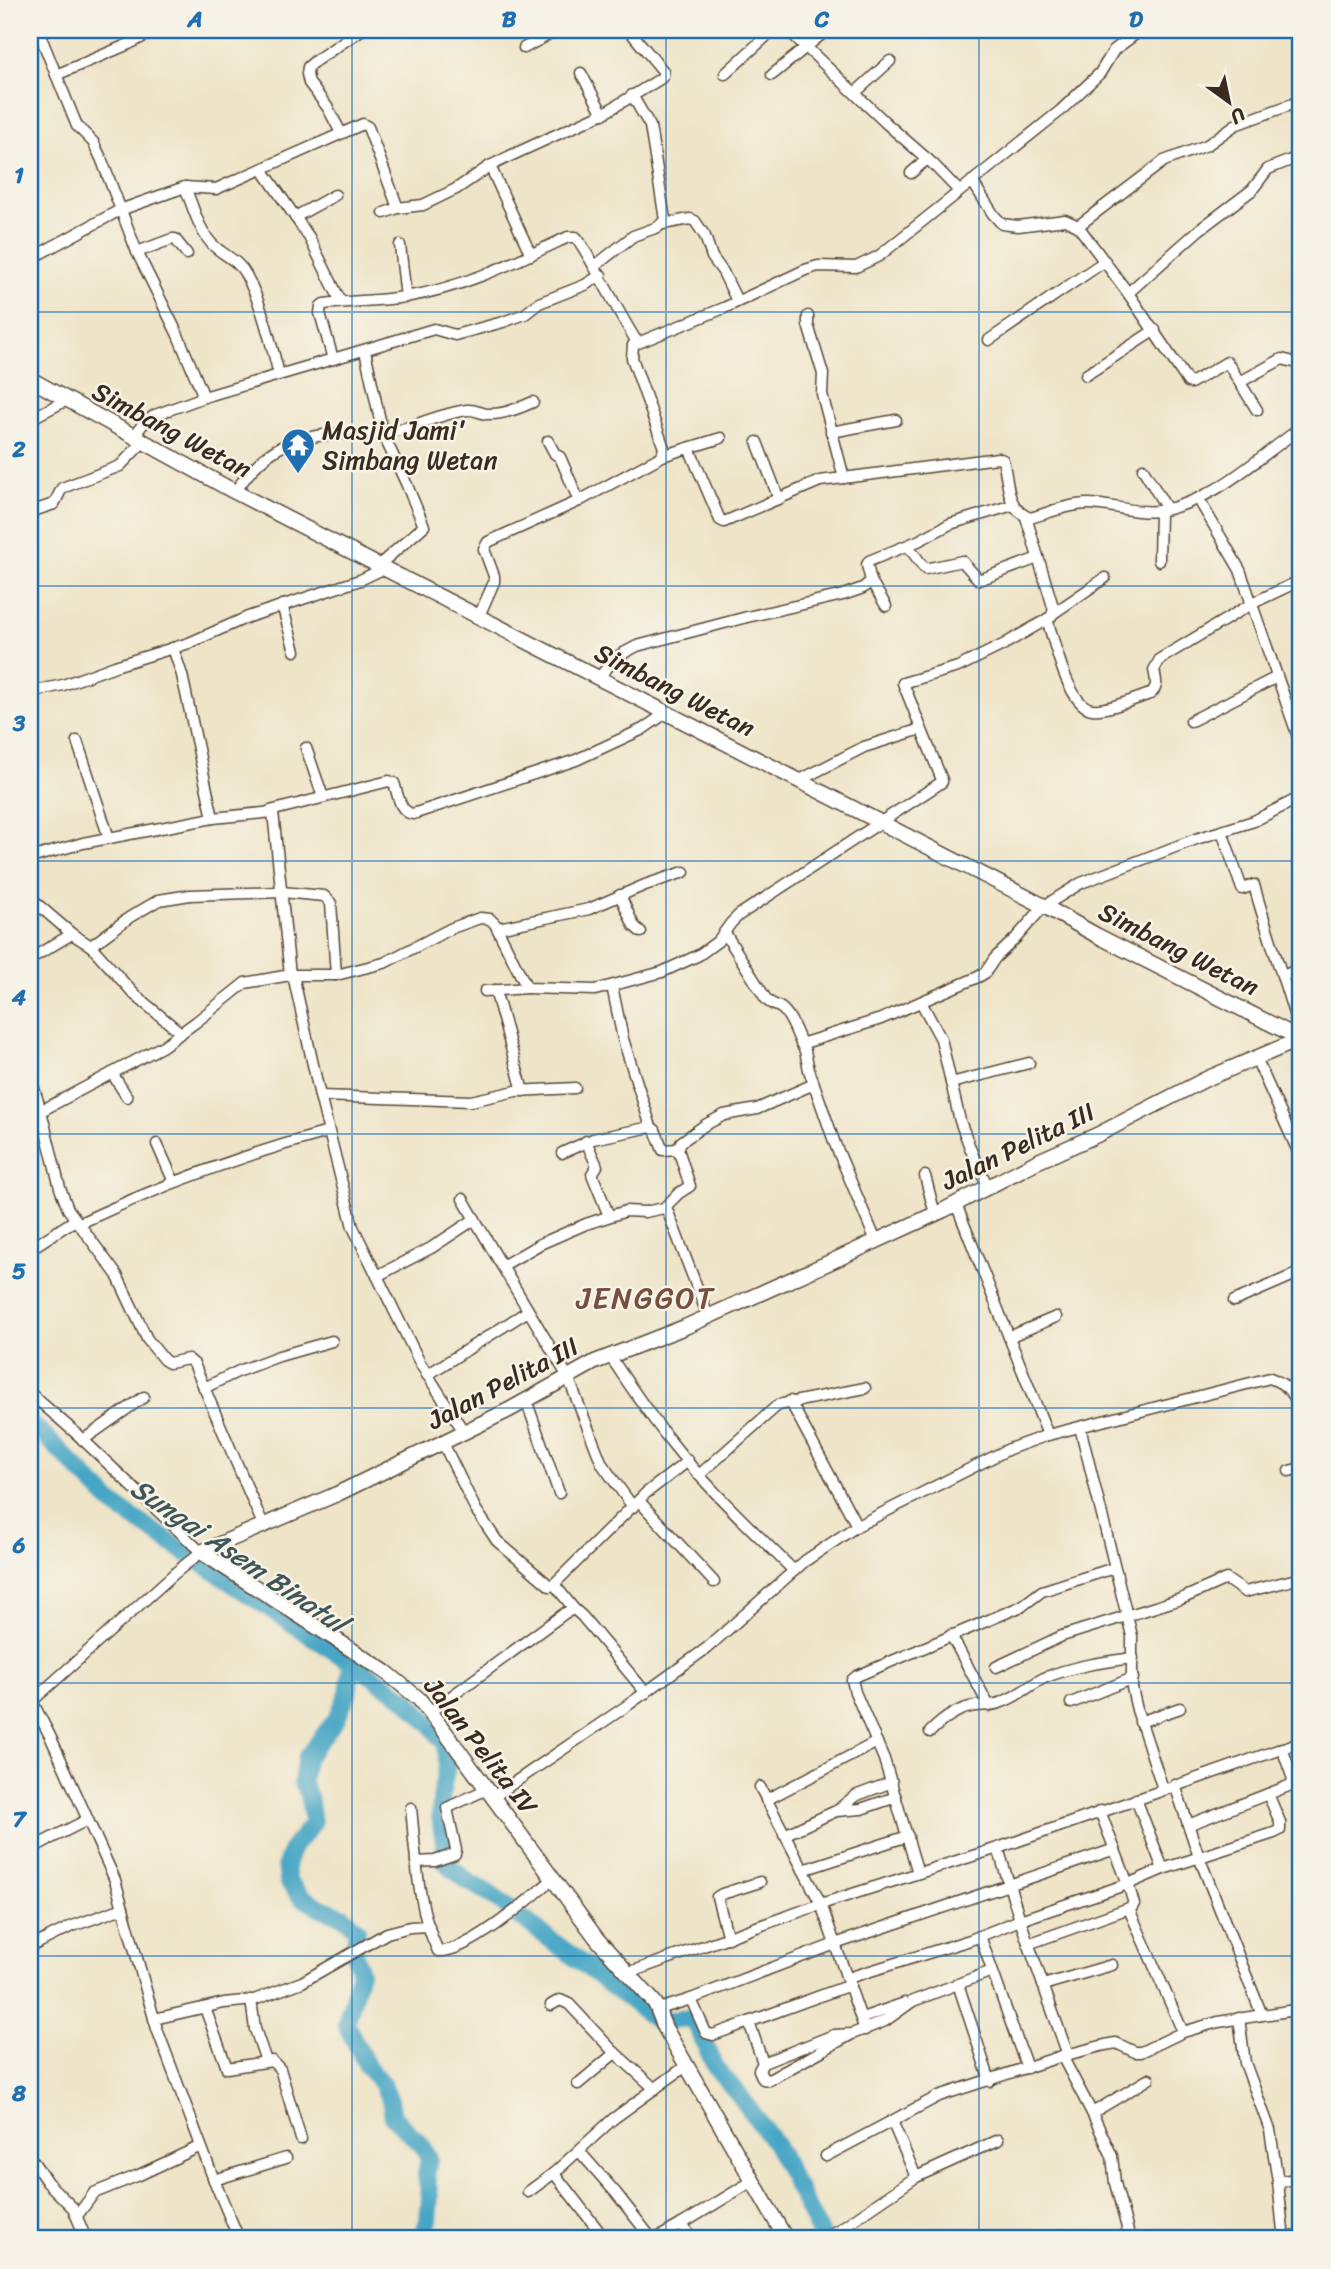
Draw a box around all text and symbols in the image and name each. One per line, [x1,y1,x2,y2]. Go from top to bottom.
text: A [186,0,203,40]
text: B [502,0,517,40]
text: C [814,0,830,40]
text: D [1129,0,1144,40]
north arrow [1194,66,1264,136]
text: U [1223,99,1252,134]
text: 1 [14,155,24,196]
street label: Simbang Wetan [84,368,260,492]
place label: Masjid Jami' Simbang Wetan [322,407,498,483]
temple icon: Masjid Jami' Simbang Wetan [279,426,317,475]
text: 2 [11,429,26,470]
street label: Simbang Wetan [586,630,764,750]
text: 3 [12,703,26,744]
street label: Simbang Wetan [1090,889,1268,1009]
text: 4 [11,977,27,1018]
street label: Jalan Pelita III [932,1089,1103,1204]
text: 5 [12,1251,26,1292]
district label: JENGGOT [575,1271,716,1325]
street label: Jalan Pelita III [418,1324,587,1443]
water label: Sungai Asem Binatul [120,1464,362,1650]
text: 6 [11,1525,26,1566]
street label: Jalan Pelita IV [411,1666,550,1826]
text: 7 [12,1799,27,1840]
text: 8 [11,2073,26,2114]

